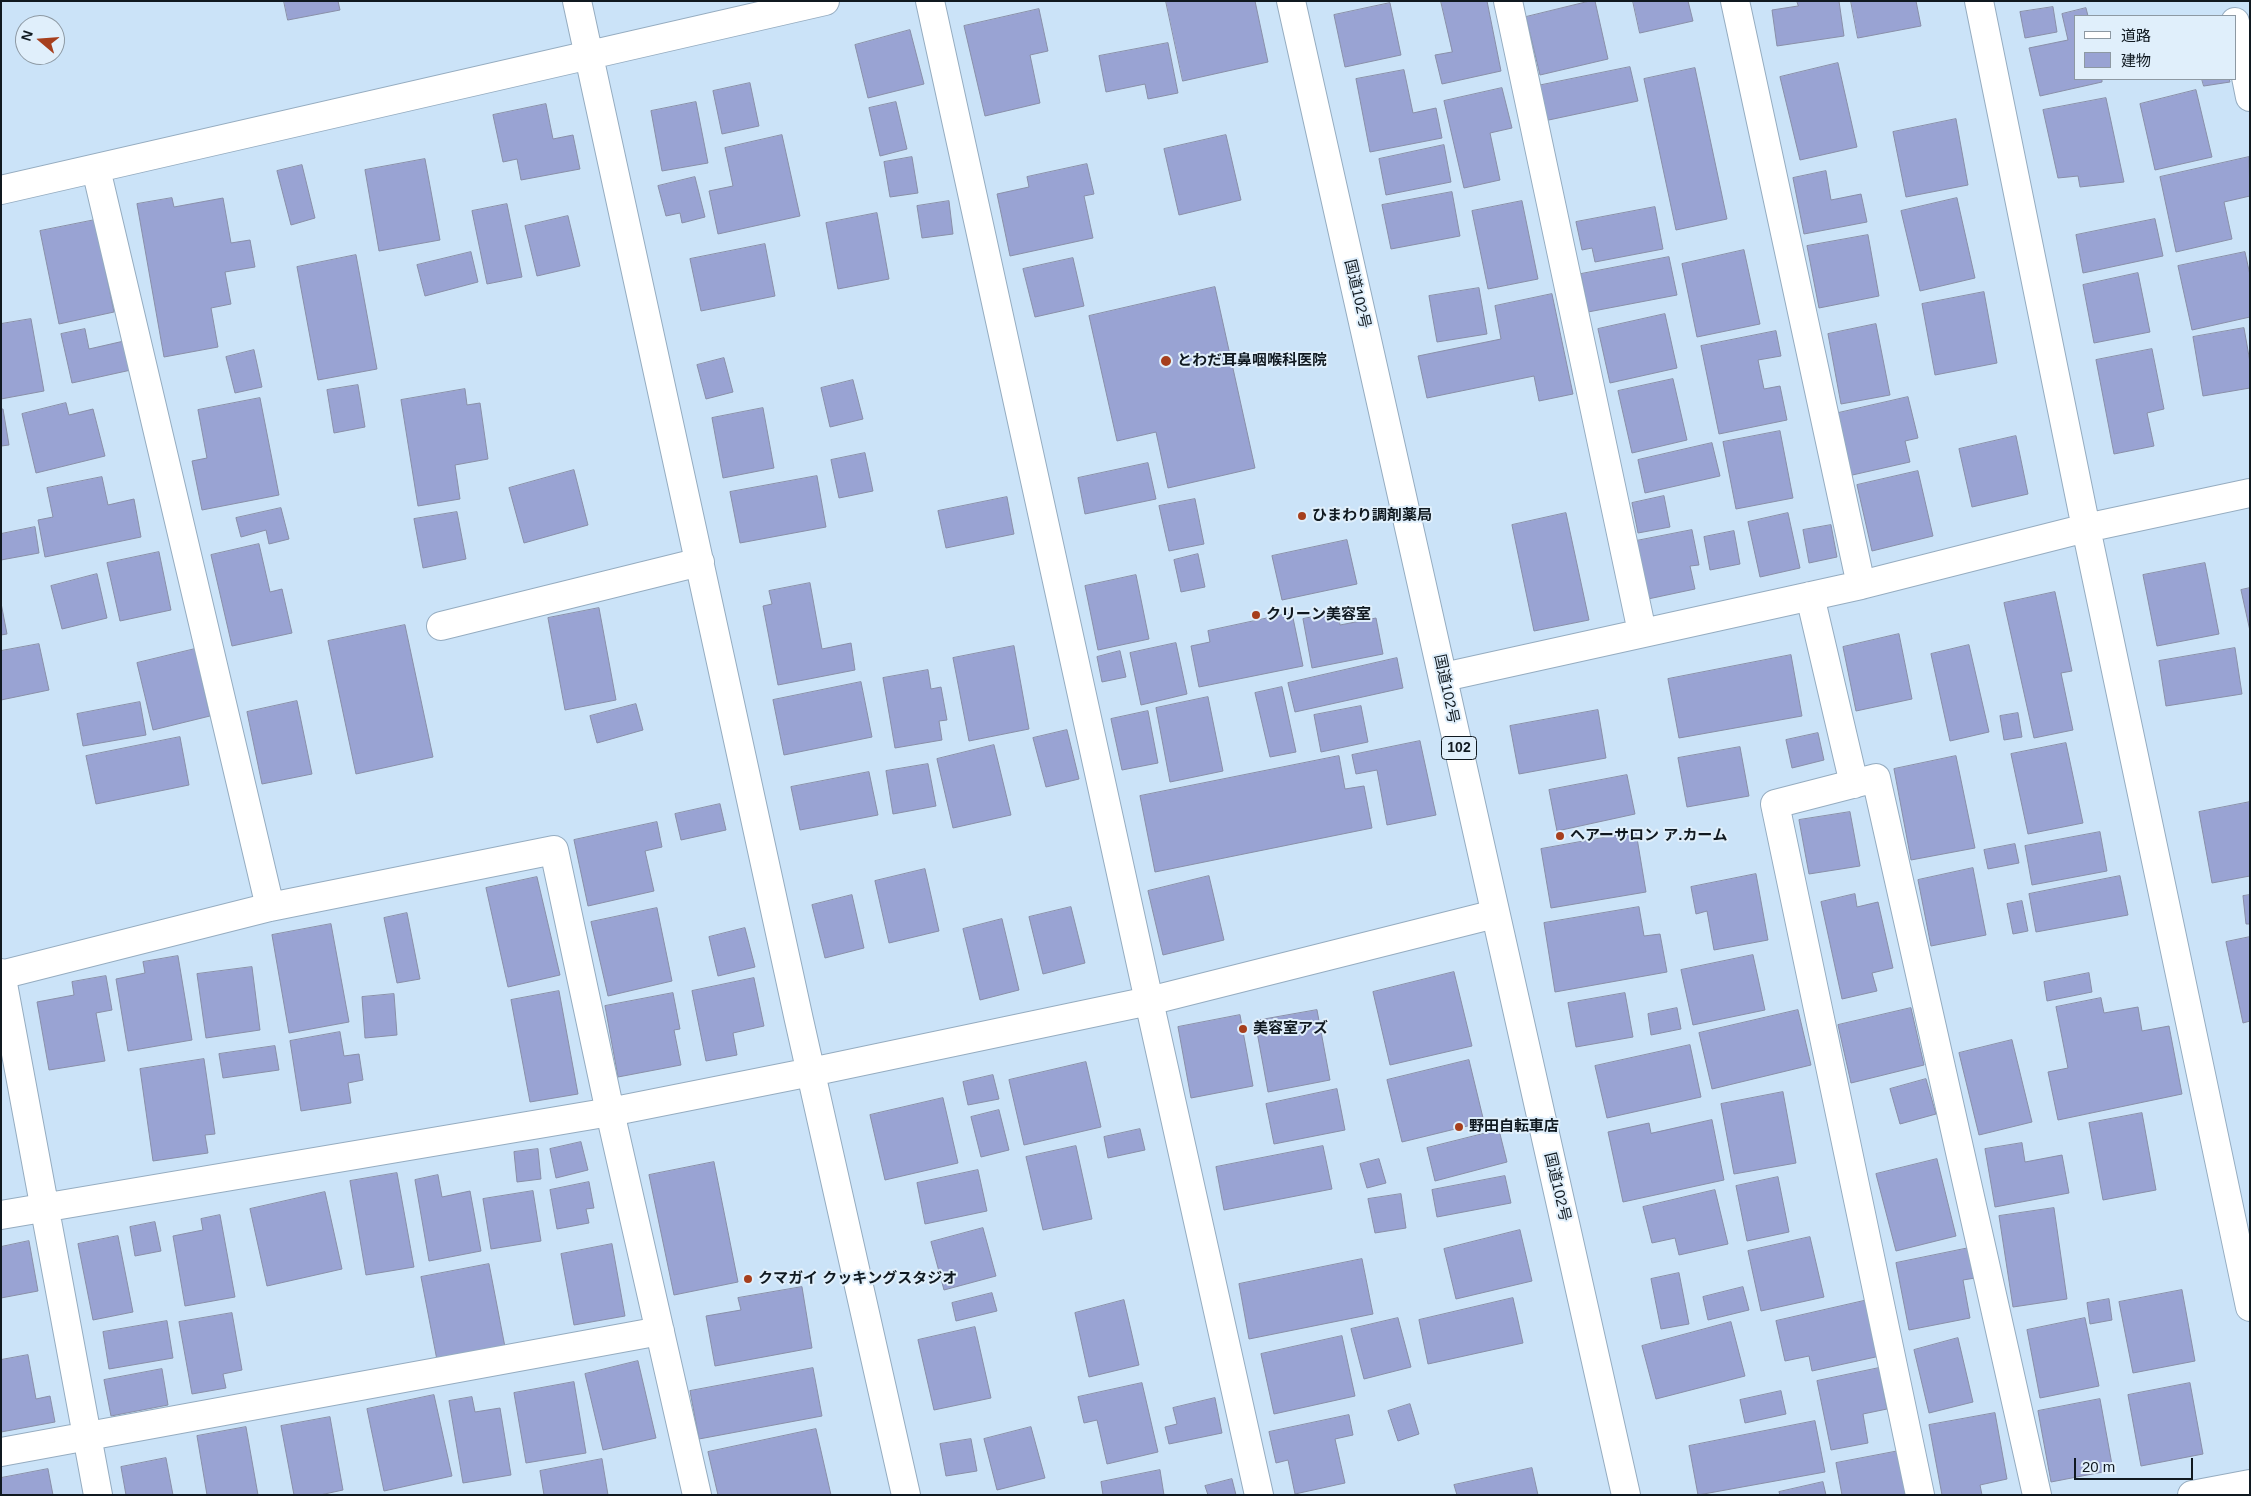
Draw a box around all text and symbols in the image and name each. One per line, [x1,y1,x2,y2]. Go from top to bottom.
north arrow [15,15,65,65]
legend [2074,15,2236,80]
text: 道路 [2121,27,2151,44]
text: N [18,28,36,43]
text: 建物 [2121,52,2151,69]
street label: 国道102号 [1340,258,1374,330]
place label: とわだ耳鼻咽喉科医院 [1177,352,1327,370]
marker: とわだ耳鼻咽喉科医院 [1159,354,1173,368]
place label: ひまわり調剤薬局 [1312,507,1432,525]
marker: ひまわり調剤薬局 [1296,510,1308,522]
place label: クリーン美容室 [1266,606,1371,624]
marker: クリーン美容室 [1250,609,1262,621]
street label: 国道102号 [1430,653,1462,725]
road number: 102 [1442,736,1476,760]
place label: ヘアーサロン ア.カーム [1570,827,1727,845]
marker: ヘアーサロン ア.カーム [1554,830,1566,842]
place label: 美容室アズ [1253,1020,1328,1038]
marker: 美容室アズ [1237,1023,1249,1035]
place label: 野田自転車店 [1469,1118,1559,1136]
marker: 野田自転車店 [1453,1121,1465,1133]
street label: 国道102号 [1540,1151,1574,1223]
place label: クマガイ クッキングスタジオ [758,1270,957,1288]
marker: クマガイ クッキングスタジオ [742,1273,754,1285]
scale bar [2076,1448,2195,1480]
text: 20 m [2082,1458,2115,1475]

